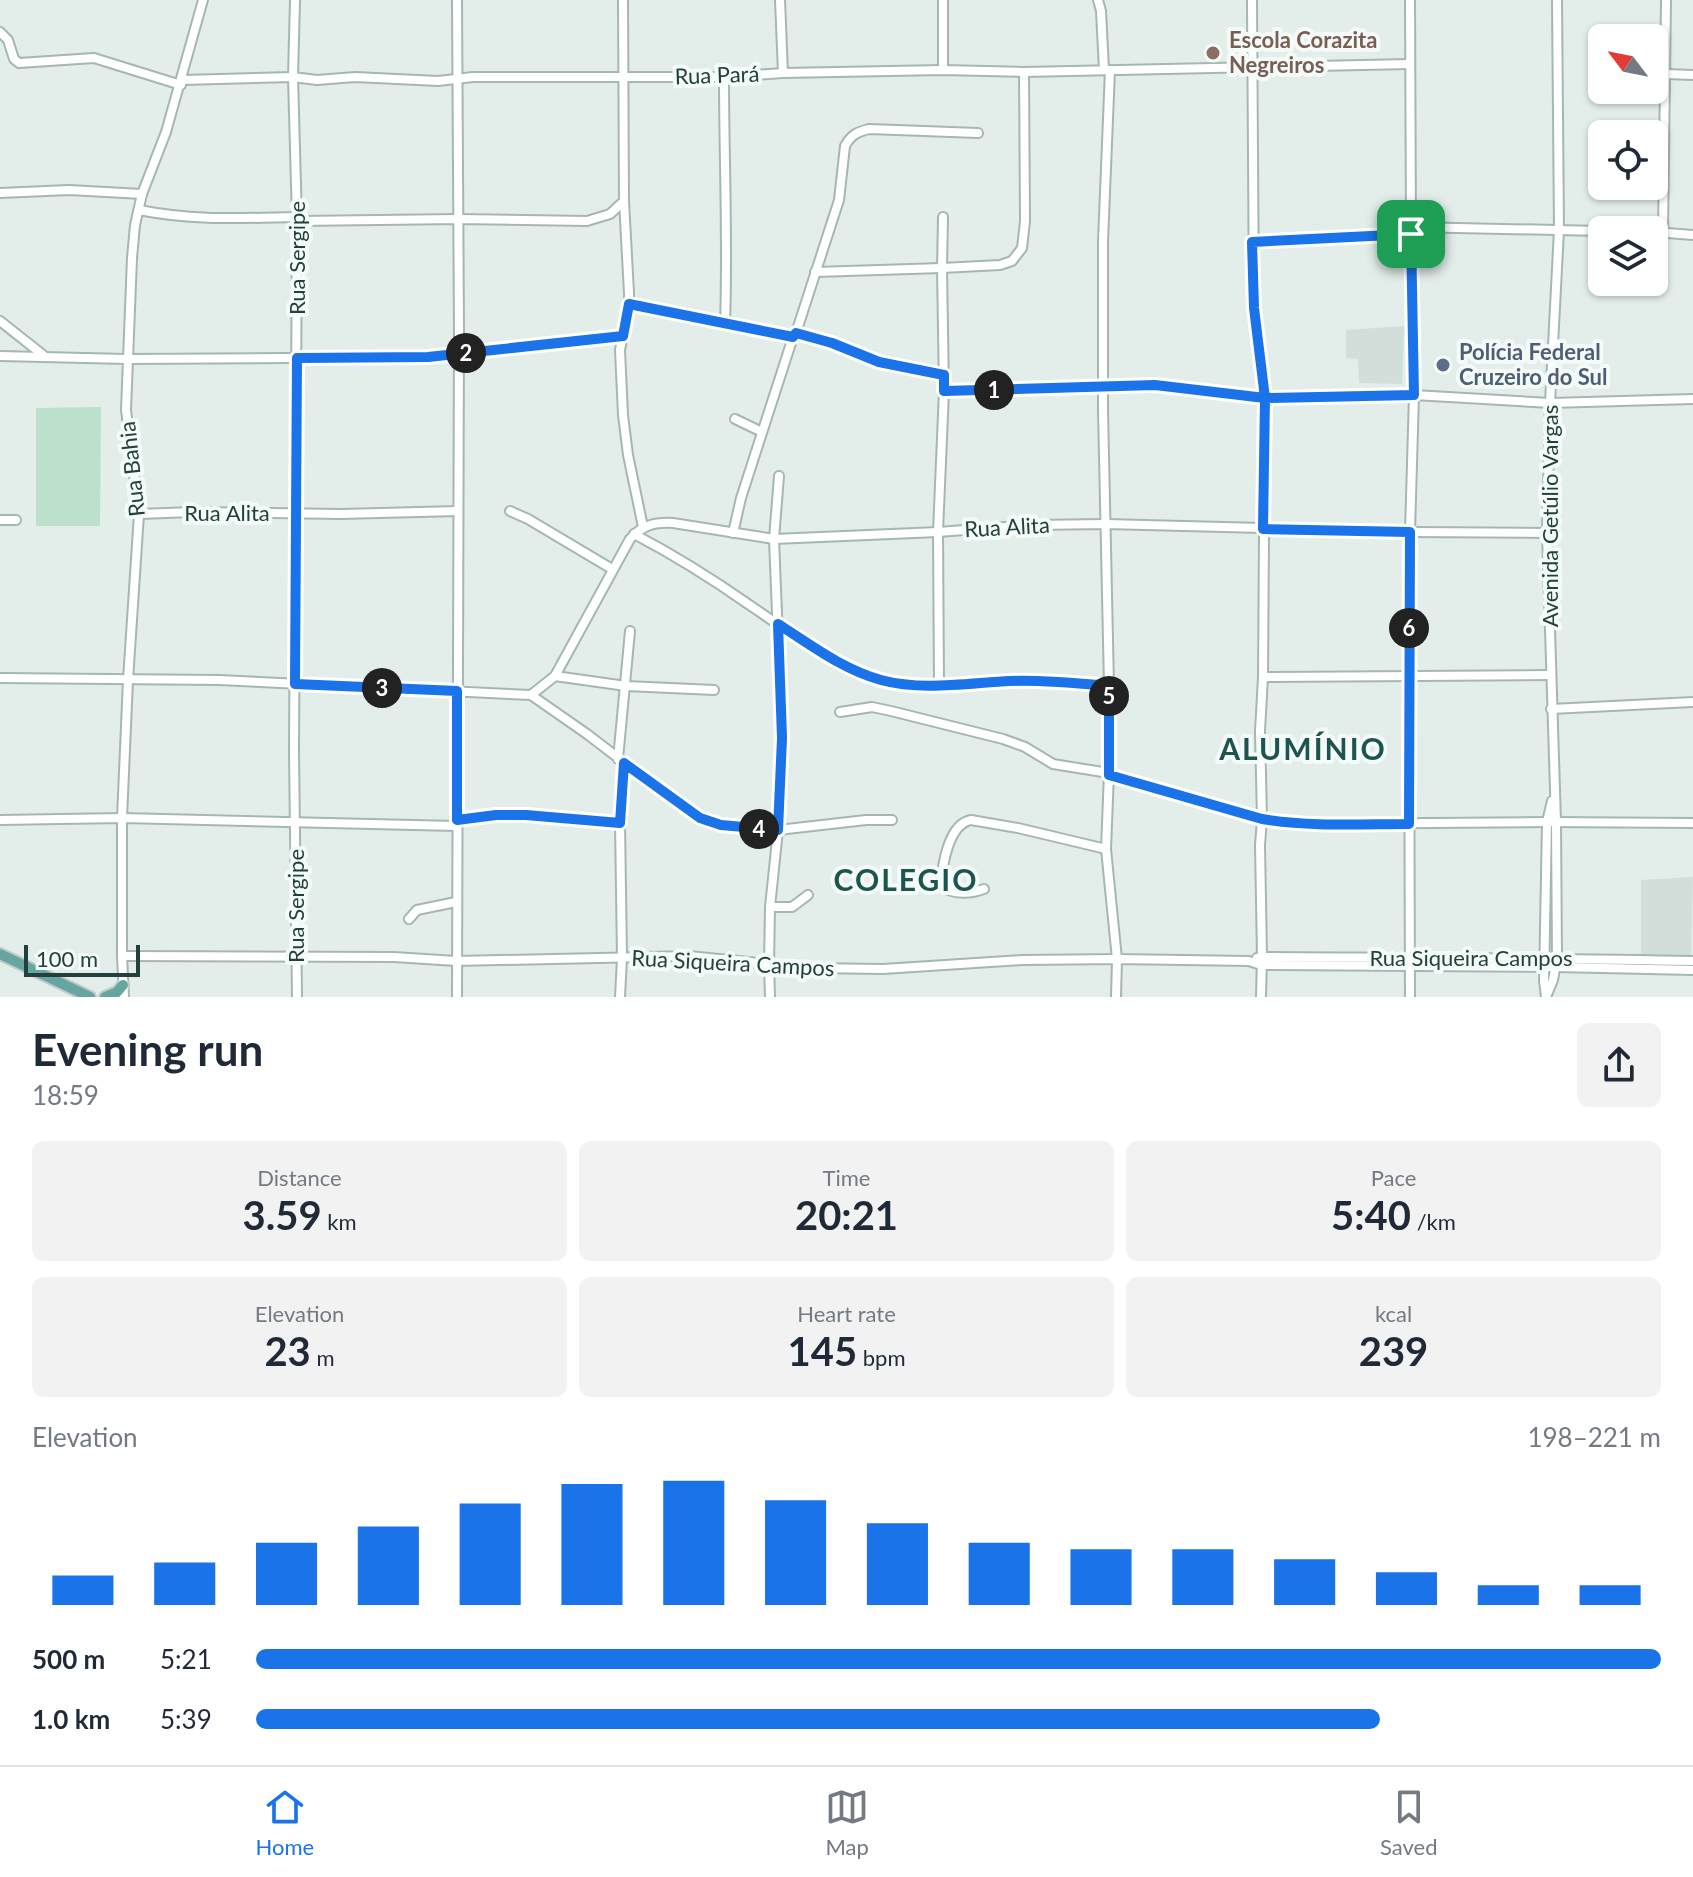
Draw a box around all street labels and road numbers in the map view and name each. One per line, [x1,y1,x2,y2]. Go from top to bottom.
street label: Rua Pará [674,60,760,89]
street label: Rua Sergipe [283,201,310,315]
street label: Avenida Getúlio Vargas [1536,405,1563,627]
street label: Rua Bahia [113,420,150,518]
street label: Rua Alita [184,499,270,526]
street label: Rua Alita [964,511,1050,542]
street label: Rua Sergipe [282,849,309,963]
street label: Rua Siqueira Campos [631,944,835,981]
street label: Rua Siqueira Campos [1369,944,1573,971]

